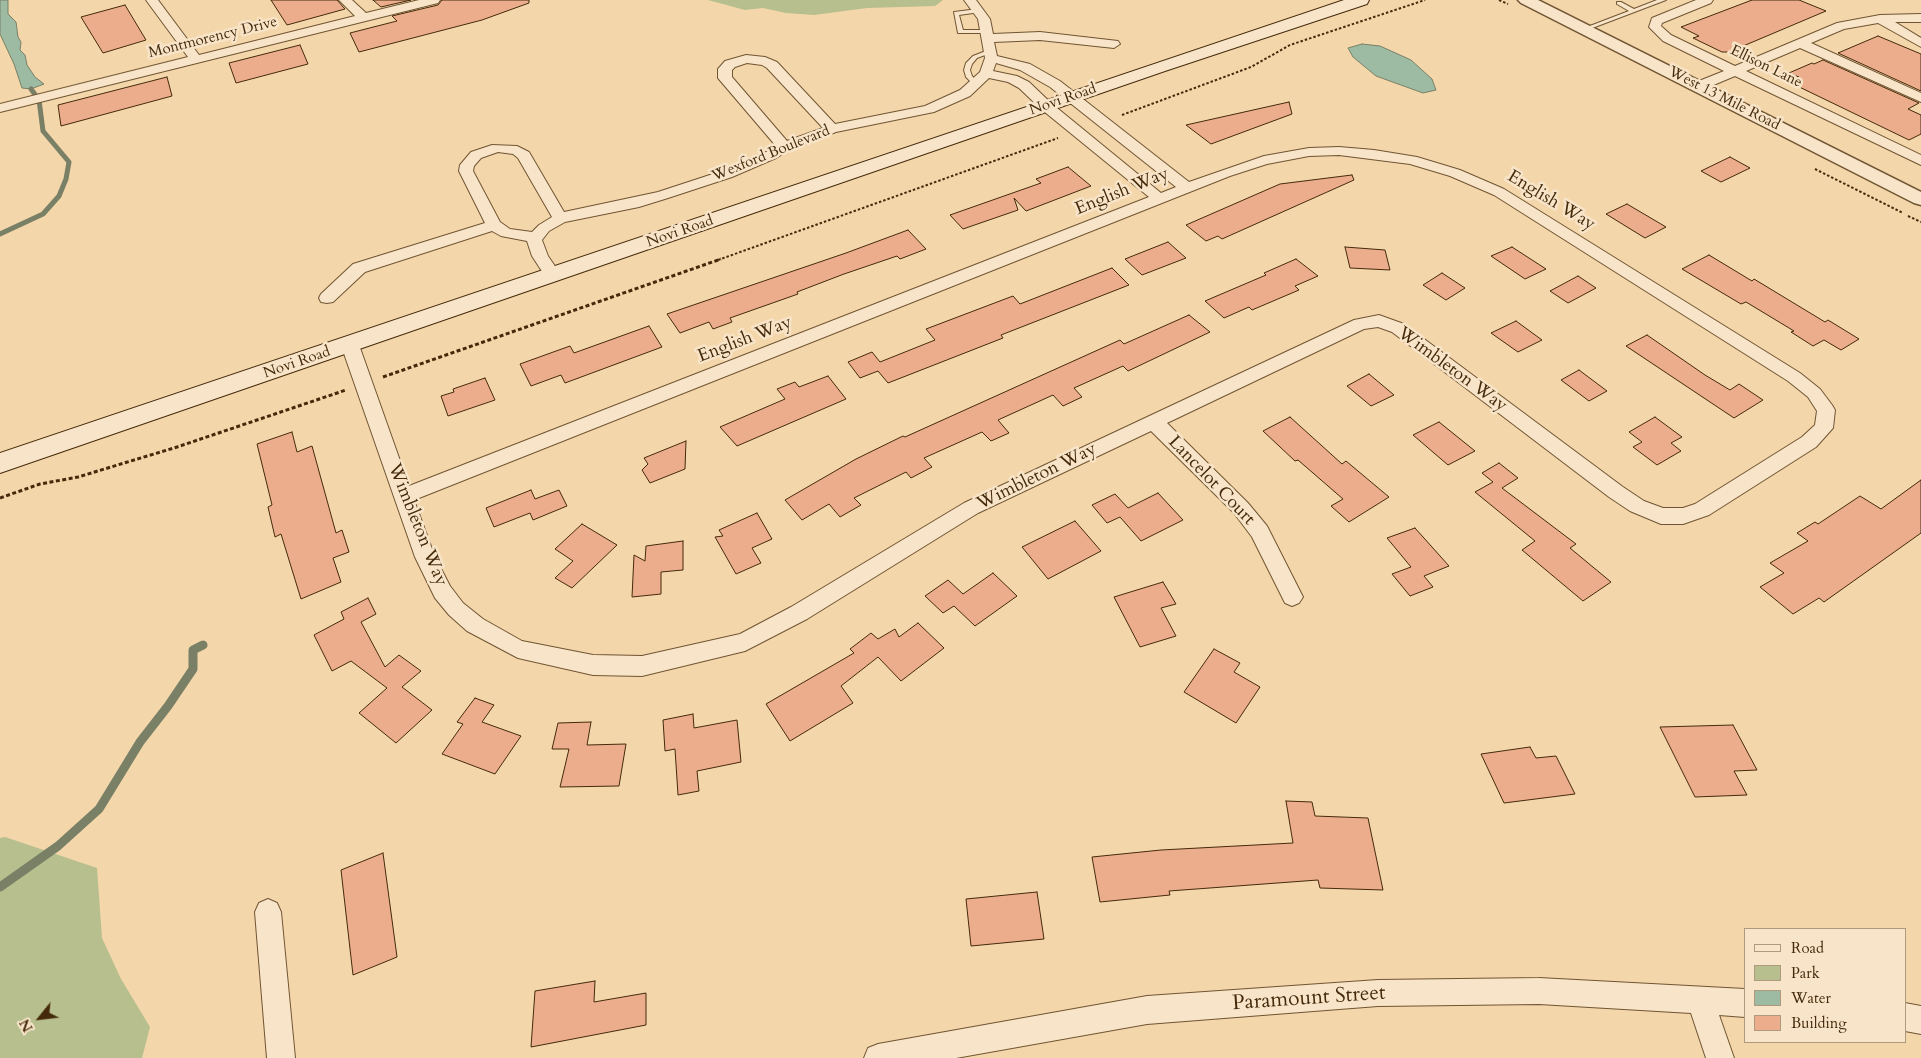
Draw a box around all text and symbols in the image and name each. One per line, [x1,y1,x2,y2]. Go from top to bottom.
street label: Montmorency Drive [147,13,279,63]
street label: Ellison Lane [1727,42,1805,92]
street label: West 13 Mile Road [1665,63,1783,135]
street label: Novi Road [1027,80,1099,120]
street label: Wexford Boulevard [709,122,833,186]
street label: English Way [1072,163,1172,221]
street label: English Way [1503,166,1599,236]
street label: Novi Road [644,212,716,252]
street label: English Way [695,312,795,368]
street label: Wimbleton Way [1393,323,1511,417]
street label: Novi Road [261,343,333,383]
street label: Lancelot Court [1163,432,1259,530]
street label: Wimbleton Way [974,439,1100,515]
street label: Wimbleton Way [383,461,451,589]
legend [1744,928,1906,1043]
text: Road [1791,938,1824,958]
text: Park [1791,963,1820,983]
street label: Paramount Street [1232,981,1386,1017]
text: Water [1791,988,1831,1008]
north arrow [15,993,65,1043]
text: Building [1791,1013,1847,1033]
text: N [15,1016,38,1035]

